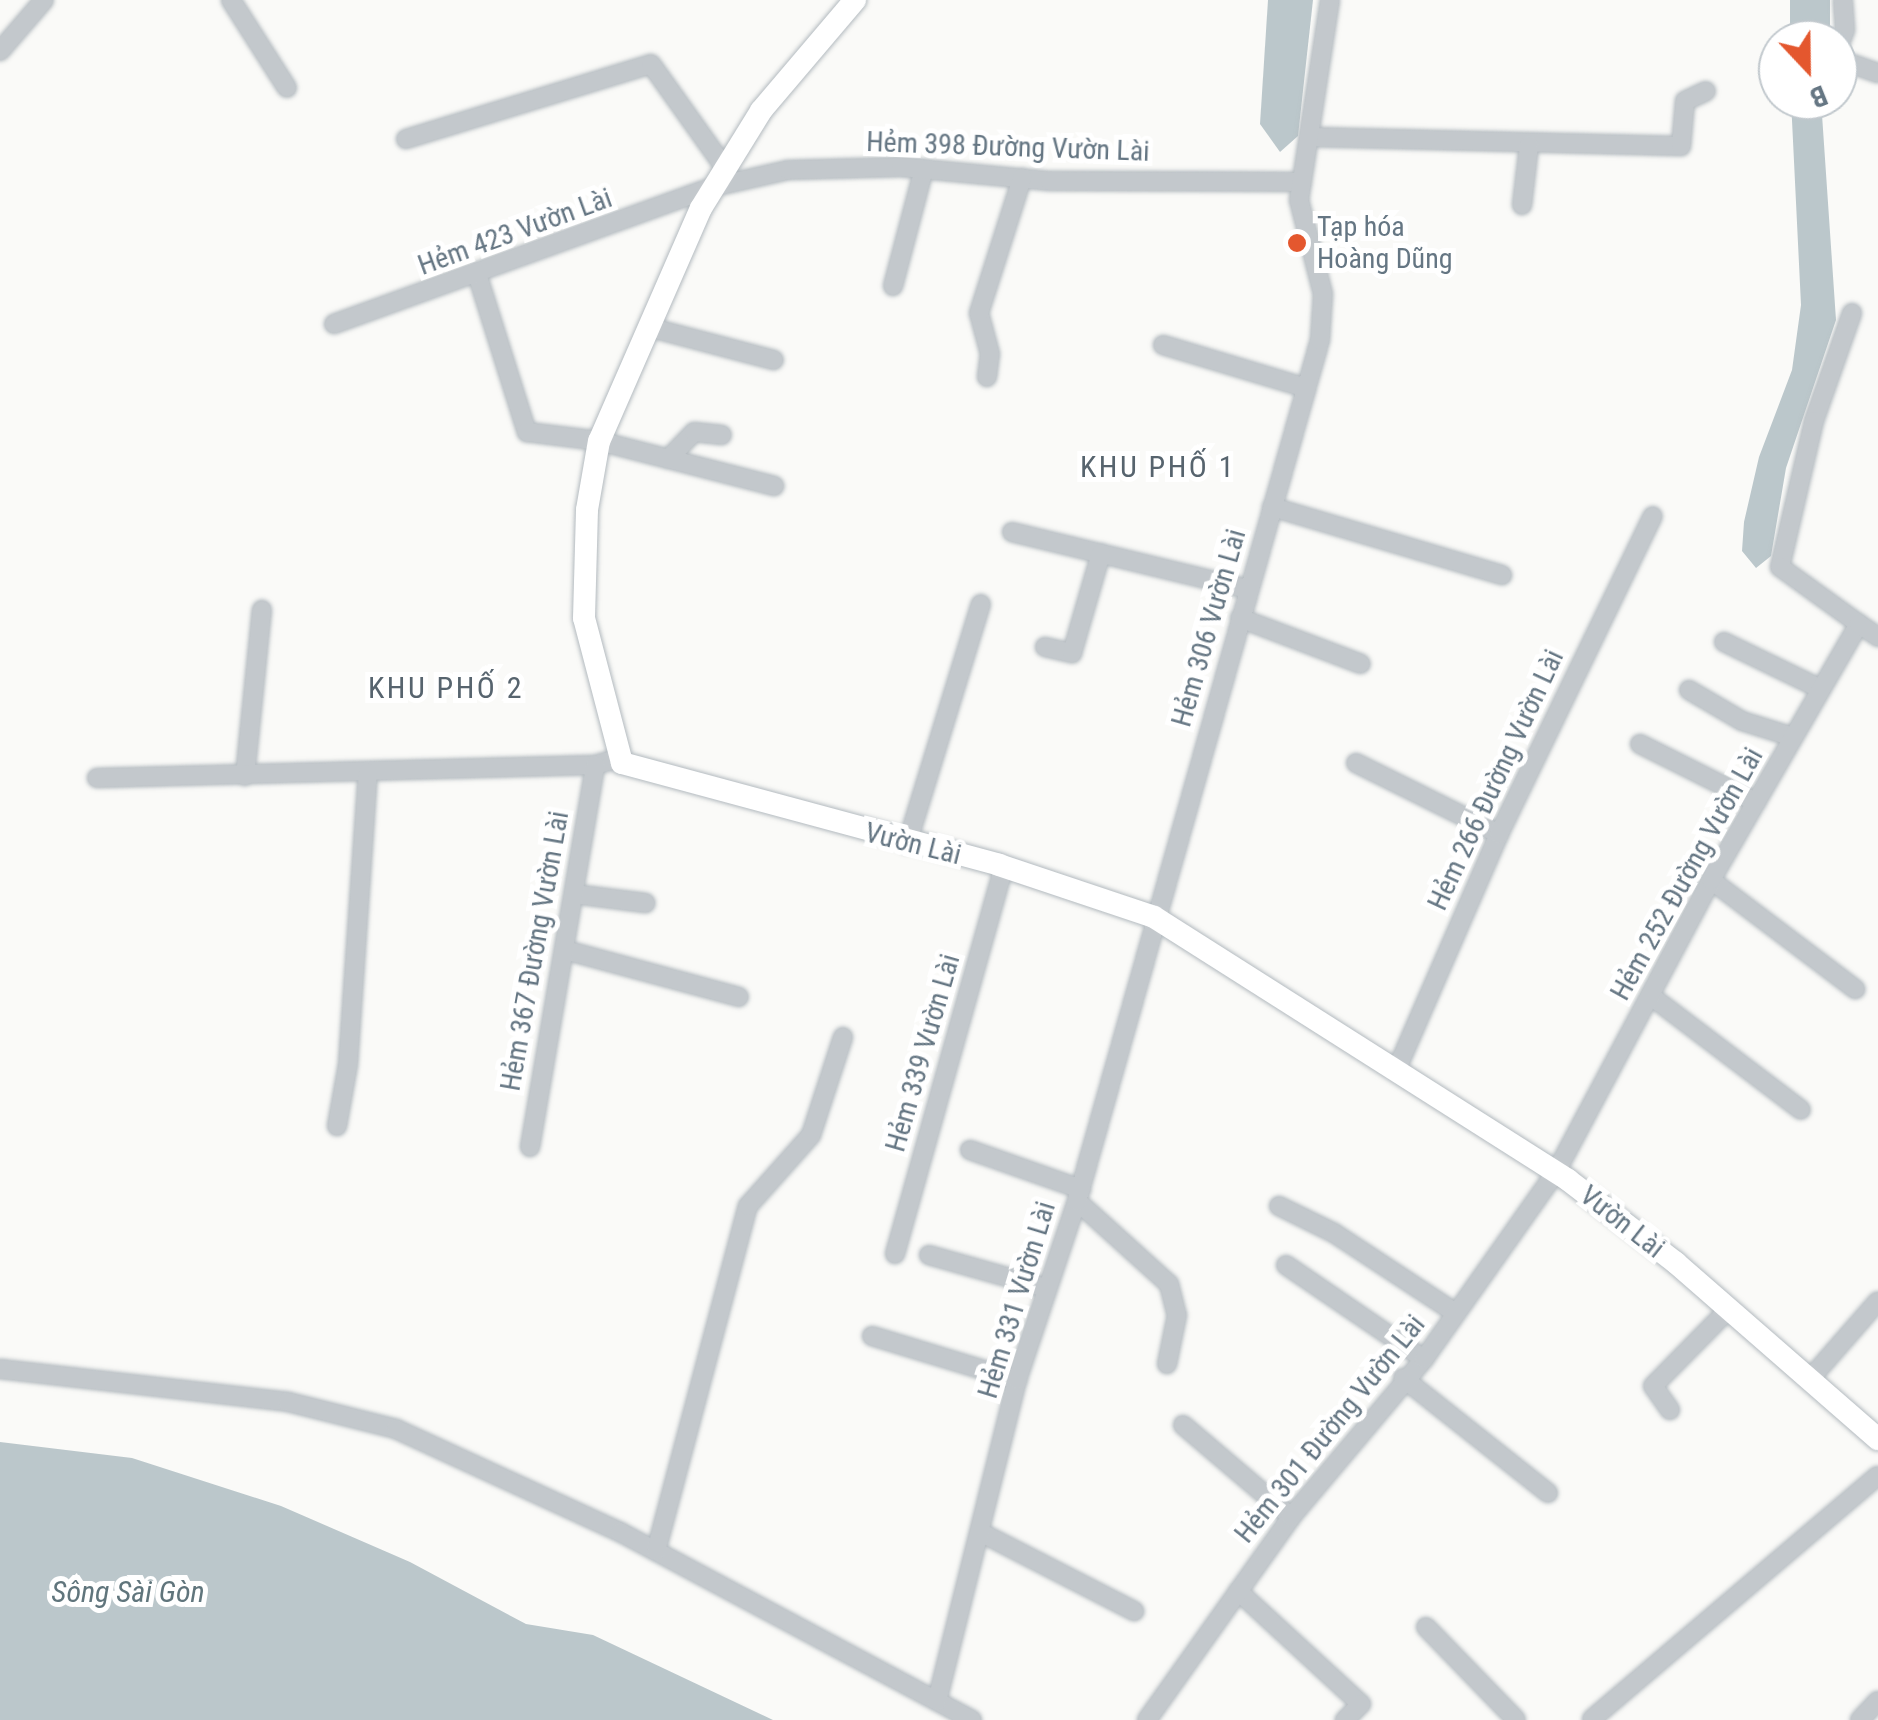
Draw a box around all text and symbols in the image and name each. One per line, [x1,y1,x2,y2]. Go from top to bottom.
north arrow [1758,20,1858,120]
text: B [1805,78,1832,115]
street label: Hẻm 398 Đường Vườn Lài [866,125,1150,169]
street label: Hẻm 423 Vườn Lài [413,181,617,283]
place label: Tạp hóa Hoàng Dũng [1317,210,1453,276]
marker: Tạp hóa Hoàng Dũng [1286,232,1308,254]
district label: KHU PHỐ 1 [1080,449,1236,485]
street label: Hẻm 306 Vườn Lài [1165,525,1253,731]
street label: Hẻm 266 Đường Vườn Lài [1421,644,1571,916]
district label: KHU PHỐ 2 [368,670,524,706]
street label: Hẻm 252 Đường Vườn Lài [1604,742,1770,1006]
street label: Hẻm 367 Đường Vườn Lài [494,808,576,1094]
street label: Vườn Lài [861,816,965,872]
street label: Hẻm 339 Vườn Lài [879,950,967,1156]
street label: Vườn Lài [1573,1179,1671,1265]
street label: Hẻm 331 Vườn Lài [971,1198,1063,1402]
street label: Hẻm 301 Đường Vườn Lài [1228,1308,1432,1550]
water label: Sông Sài Gòn [51,1574,205,1610]

